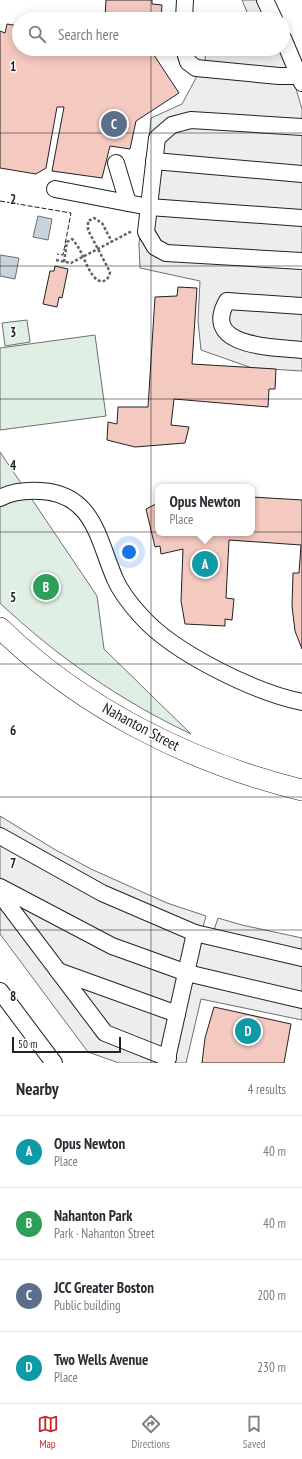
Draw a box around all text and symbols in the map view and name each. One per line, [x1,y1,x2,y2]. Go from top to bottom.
search box [12,12,290,56]
icon: search [26,23,48,45]
text: Search here [58,25,119,44]
text: 1 [10,58,16,75]
pin: C [101,109,127,139]
text: 2 [10,191,16,208]
text: 3 [10,324,16,341]
text: 4 [10,457,17,474]
popup [155,484,255,536]
text: Opus Newton [169,492,241,511]
text: Place [169,511,193,528]
your location [119,542,139,562]
pin: A [192,549,218,579]
pin: B [33,572,59,602]
text: 5 [10,589,16,606]
street label: Nahanton Street [99,698,183,755]
text: 6 [10,722,16,739]
text: 7 [10,855,16,872]
text: 8 [10,988,16,1005]
pin: D [235,1016,261,1046]
scale bar [12,1035,121,1054]
text: 50 m [18,1037,37,1051]
text: Nearby [16,1078,59,1100]
text: 4 results [247,1081,286,1098]
text: Opus Newton [54,1134,125,1153]
text: A [26,1143,32,1160]
text: 40 m [263,1143,286,1160]
text: Place [54,1153,78,1170]
text: Nahanton Park [54,1206,132,1225]
text: B [26,1215,32,1232]
text: 40 m [263,1215,286,1232]
text: Park · Nahanton Street [54,1225,155,1242]
text: JCC Greater Boston [54,1278,154,1297]
text: C [26,1287,32,1304]
text: 200 m [257,1287,286,1304]
text: Public building [54,1297,121,1314]
text: Two Wells Avenue [54,1350,148,1369]
text: D [26,1359,32,1376]
text: 230 m [257,1359,286,1376]
text: Place [54,1369,78,1386]
tab: Map [37,1413,59,1451]
tab: Directions [132,1413,170,1451]
tab: Saved [243,1413,265,1451]

